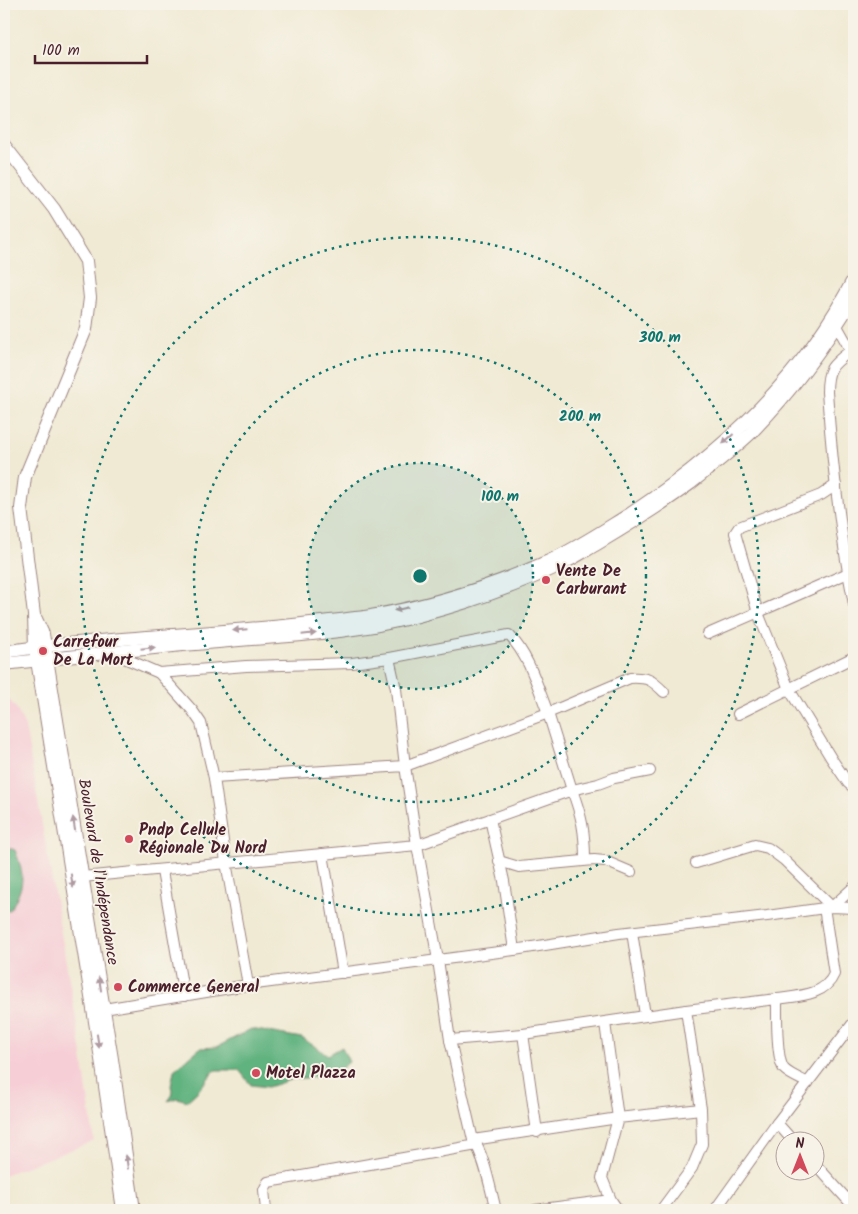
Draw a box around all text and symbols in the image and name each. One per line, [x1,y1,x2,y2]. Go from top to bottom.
scale bar [35,32,148,64]
text: 100 m [42,39,80,63]
text: 300 m [638,326,681,350]
text: 200 m [559,405,601,429]
one-way arrow [723,433,735,445]
text: 100 m [481,485,519,509]
place label: Vente De Carburant [556,559,627,602]
centre of rings [411,567,429,585]
marker: Vente De Carburant [540,574,552,586]
one-way arrow [394,605,409,613]
one-way arrow [232,626,248,634]
place label: Carrefour De La Mort [53,630,134,673]
one-way arrow [302,630,318,638]
one-way arrow [140,644,156,652]
marker: Carrefour De La Mort [37,645,49,657]
street label: Boulevard de l'Indépendance [71,777,125,967]
one-way arrow [69,815,77,831]
place label: Pndp Cellule Régionale Du Nord [139,818,267,861]
marker: Pndp Cellule Régionale Du Nord [123,833,135,845]
one-way arrow [68,873,76,889]
place label: Commerce General [128,975,260,1000]
one-way arrow [95,976,103,992]
marker: Commerce General [112,981,124,993]
one-way arrow [94,1034,102,1050]
place label: Motel Plazza [266,1061,356,1086]
marker: Motel Plazza [250,1067,262,1079]
north arrow [776,1132,826,1182]
text: N [796,1133,805,1155]
one-way arrow [123,1154,131,1170]

